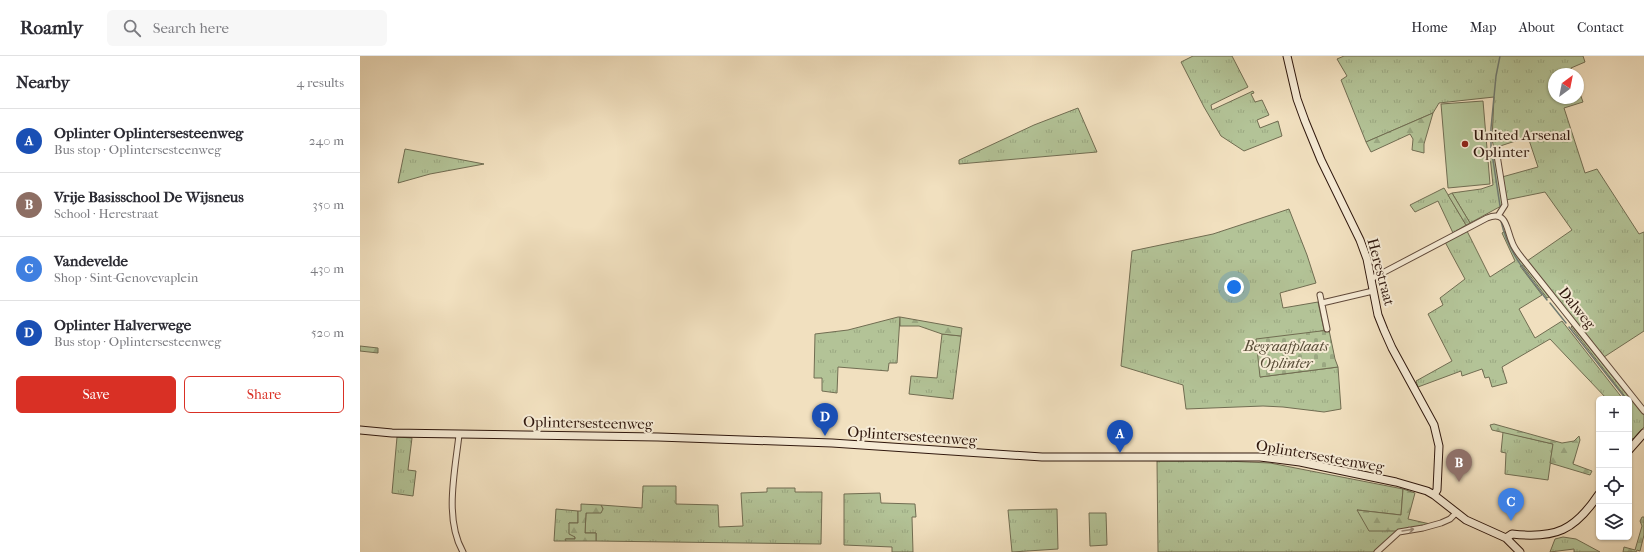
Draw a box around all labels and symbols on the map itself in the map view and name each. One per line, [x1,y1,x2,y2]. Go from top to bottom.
north arrow [1548,68,1584,104]
place label: United Arsenal Oplinter [1473,126,1571,161]
marker: United Arsenal Oplinter [1460,139,1470,149]
street label: Herestraat [1363,236,1399,308]
your location [1224,277,1244,297]
street label: Dalweg [1555,283,1600,333]
park label: Begraafplaats Oplinter [1243,337,1329,372]
pin: D [812,403,838,436]
street label: Oplintersesteenweg [523,413,654,433]
pin: A [1107,420,1133,453]
street label: Oplintersesteenweg [847,422,978,450]
street label: Oplintersesteenweg [1255,436,1386,476]
pin: B [1446,449,1472,482]
pin: C [1498,488,1524,521]
one-way arrow [1401,526,1414,534]

